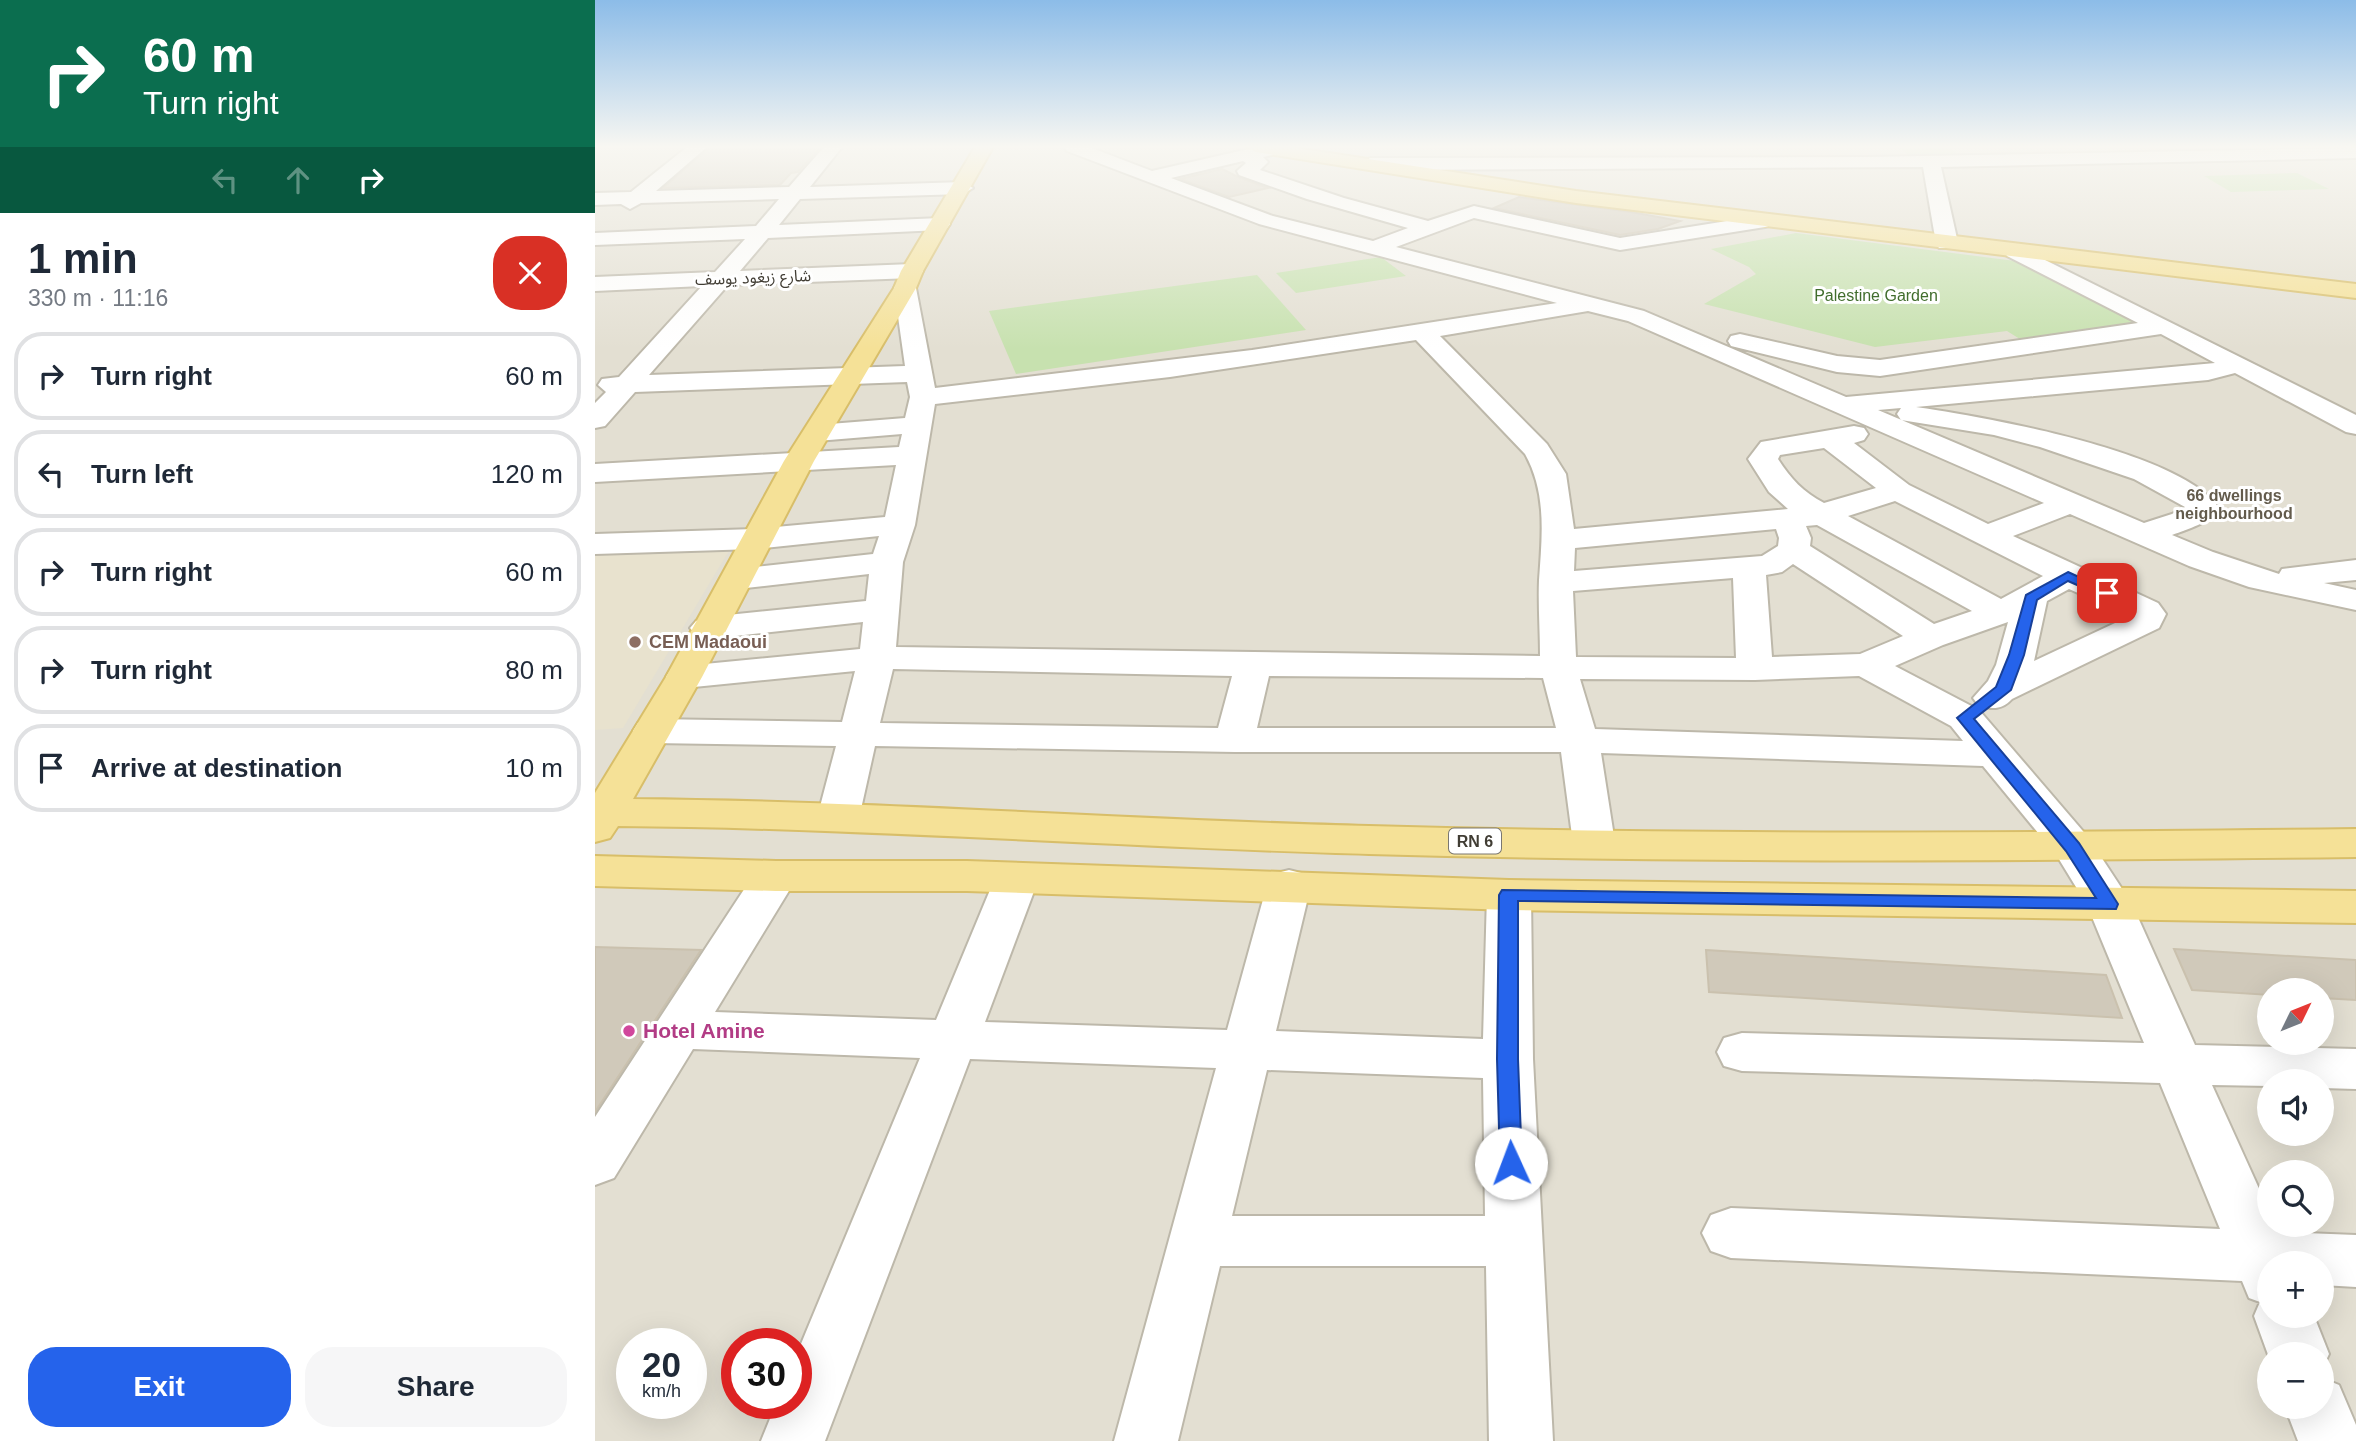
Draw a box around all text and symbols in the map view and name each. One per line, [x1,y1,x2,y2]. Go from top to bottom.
icon: right [28,28,119,119]
text: 60 m [143,28,255,82]
text: Turn right [143,85,279,121]
icon: left [206,161,244,199]
icon: ahead [279,161,317,199]
icon: right [352,161,390,199]
text: 1 min [28,235,138,282]
button: close [493,236,567,310]
street label: شارع زيغود يوسف [695,267,812,292]
text: 330 m · 11:16 [28,285,168,311]
park label: Palestine Garden [1814,287,1938,304]
icon: right [32,357,70,395]
text: Turn right [91,361,212,391]
text: 60 m [505,361,563,391]
icon: left [32,455,70,493]
text: Turn left [91,459,193,489]
text: 120 m [491,459,563,489]
district label: 66 dwellings neighbourhood [2175,487,2293,522]
icon: right [32,553,70,591]
text: Turn right [91,557,212,587]
text: 60 m [505,557,563,587]
pin [2077,563,2137,623]
icon: arrive [2088,574,2126,612]
place label: CEM Madaoui [649,632,767,652]
marker: CEM Madaoui [627,634,643,650]
icon: right [32,651,70,689]
text: Turn right [91,655,212,685]
text: 80 m [505,655,563,685]
icon: arrive [32,749,70,787]
text: Arrive at destination [91,753,342,783]
text: 10 m [505,753,563,783]
road number: RN 6 [1449,828,1501,854]
north arrow [2257,978,2335,1055]
map controls [2257,978,2334,1419]
place label: Hotel Amine [643,1019,765,1042]
marker: Hotel Amine [621,1023,637,1039]
button: sound [2257,1069,2334,1146]
position arrow [1474,1126,1548,1200]
button: search [2257,1160,2334,1237]
button: + [2257,1251,2334,1328]
speed limit sign: 30 [721,1328,812,1419]
button: − [2257,1342,2334,1419]
text: 20 [642,1345,681,1384]
button: Exit [28,1347,291,1427]
button: Share [305,1347,567,1427]
text: km/h [642,1381,681,1401]

